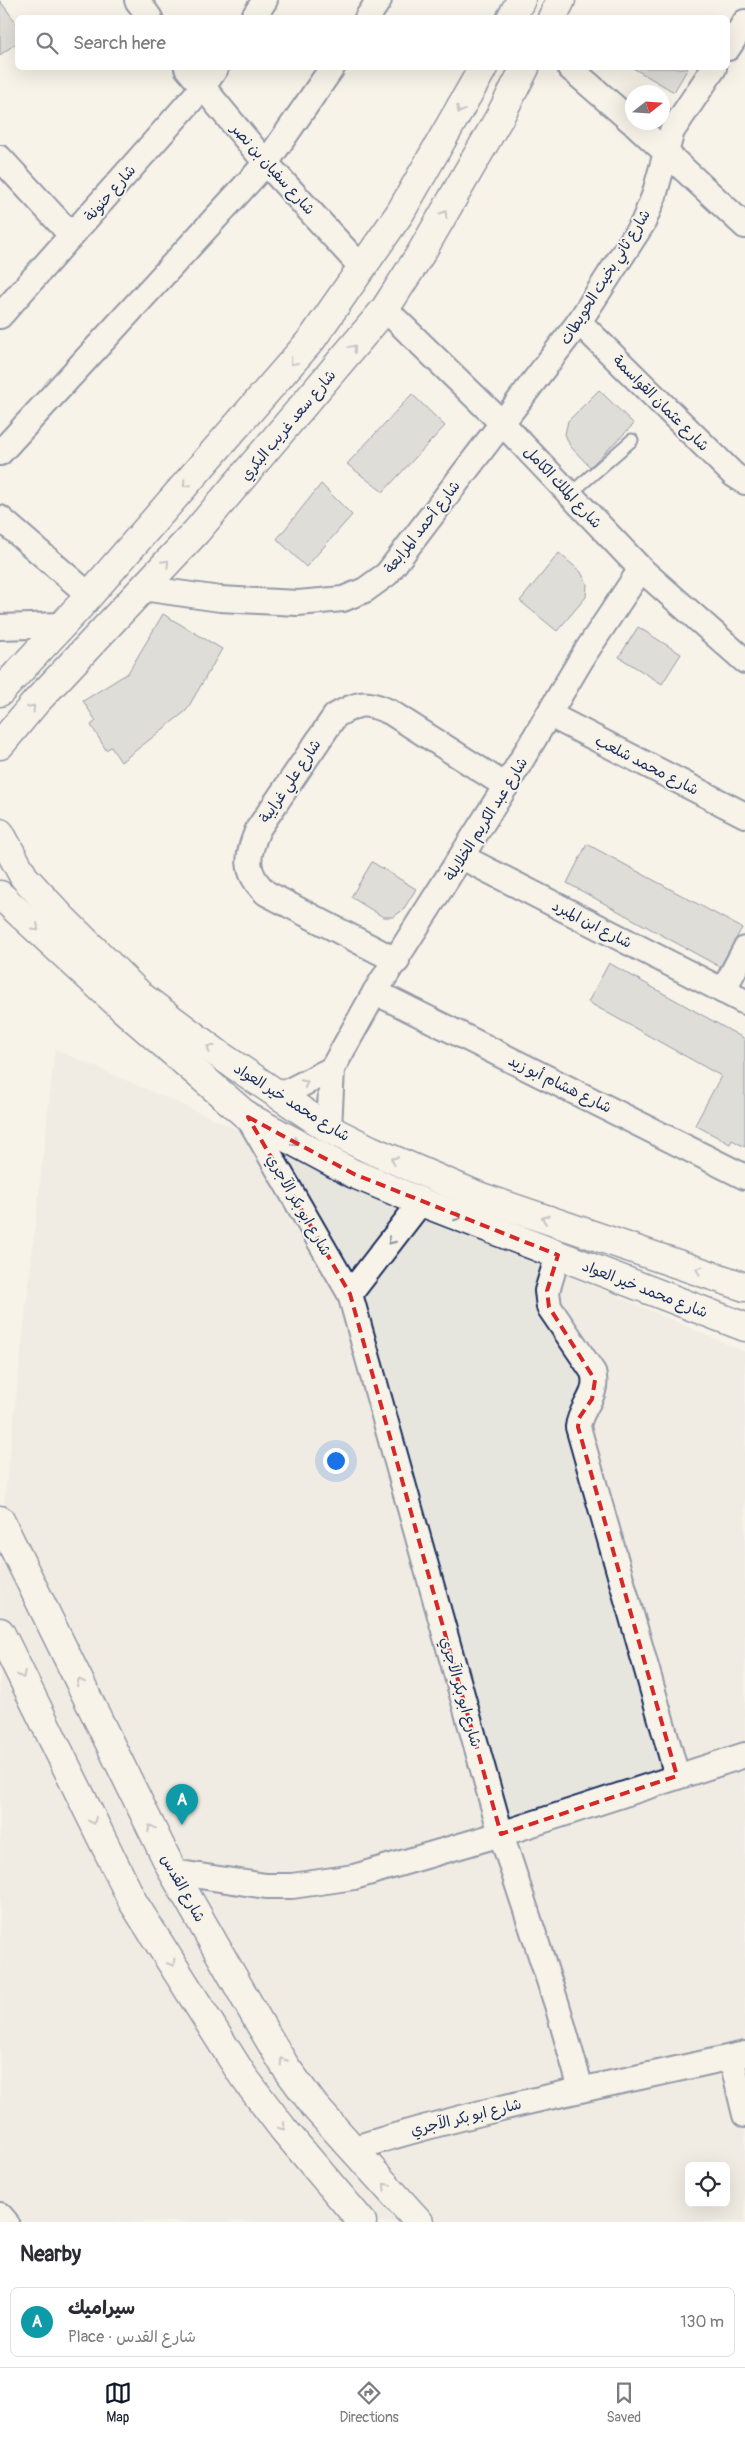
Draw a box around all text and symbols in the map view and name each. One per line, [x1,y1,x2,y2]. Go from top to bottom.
search box [15,15,730,70]
icon: search [33,29,61,57]
text: Search here [73,31,166,55]
north arrow [625,85,670,130]
one-way arrow [456,105,466,114]
street label: شارع سفيان بن نصر [225,118,319,219]
street label: شارع حنونة [81,161,140,226]
street label: شارع ثاني بخيت الحويطات [556,206,657,350]
one-way arrow [438,210,448,219]
one-way arrow [347,344,356,353]
street label: شارع عثمان القواسمة [609,351,713,455]
one-way arrow [291,356,299,365]
street label: شارع سعد غريب البكري [236,366,341,485]
street label: شارع الملك الكامل [520,442,606,533]
street label: شارع أحمد المرابعة [380,477,465,578]
one-way arrow [183,478,192,487]
one-way arrow [160,560,169,569]
one-way arrow [26,704,35,713]
street label: شارع محمد شلعب [592,731,702,800]
street label: شارع علي غرايبة [255,736,328,829]
street label: شارع عبد الكريم الخلايلة [441,754,534,886]
street label: شارع ابن المبرد [549,896,635,953]
one-way arrow [31,922,40,931]
one-way arrow [207,1046,216,1054]
street label: شارع هشام أبو زيد [505,1051,615,1119]
street label: شارع محمد خير العواد [230,1059,353,1146]
one-way arrow [300,1079,309,1089]
one-way arrow [290,1136,299,1146]
street label: شارع ابو بكر الآجري [261,1151,335,1260]
one-way arrow [390,1155,399,1166]
one-way arrow [454,1211,462,1221]
one-way arrow [541,1215,550,1225]
one-way arrow [388,1235,396,1244]
street label: شارع محمد خير العواد [579,1257,710,1322]
one-way arrow [695,1266,704,1276]
your location [323,1448,349,1474]
street label: شارع ابو بكر الآجري [435,1635,485,1750]
one-way arrow [15,1670,25,1679]
one-way arrow [75,1678,86,1687]
pin: A [166,1784,198,1825]
one-way arrow [87,1816,97,1825]
one-way arrow [147,1824,157,1833]
street label: شارع القدس [156,1851,209,1926]
one-way arrow [166,1958,175,1967]
one-way arrow [279,2057,289,2066]
street label: شارع ابو بكر الآجري [409,2095,524,2141]
one-way arrow [276,2121,284,2130]
map controls [685,2162,730,2207]
button: locate [685,2162,730,2207]
one-way arrow [383,2183,392,2192]
text: Nearby [20,2241,81,2268]
text: سيراميك [68,2296,135,2320]
text: A [32,2312,42,2332]
text: 130 m [680,2312,724,2332]
text: Place · شارع القدس [68,2327,196,2347]
tab: Map [104,2379,132,2426]
tab: Directions [339,2379,399,2426]
tab: Saved [606,2379,641,2426]

